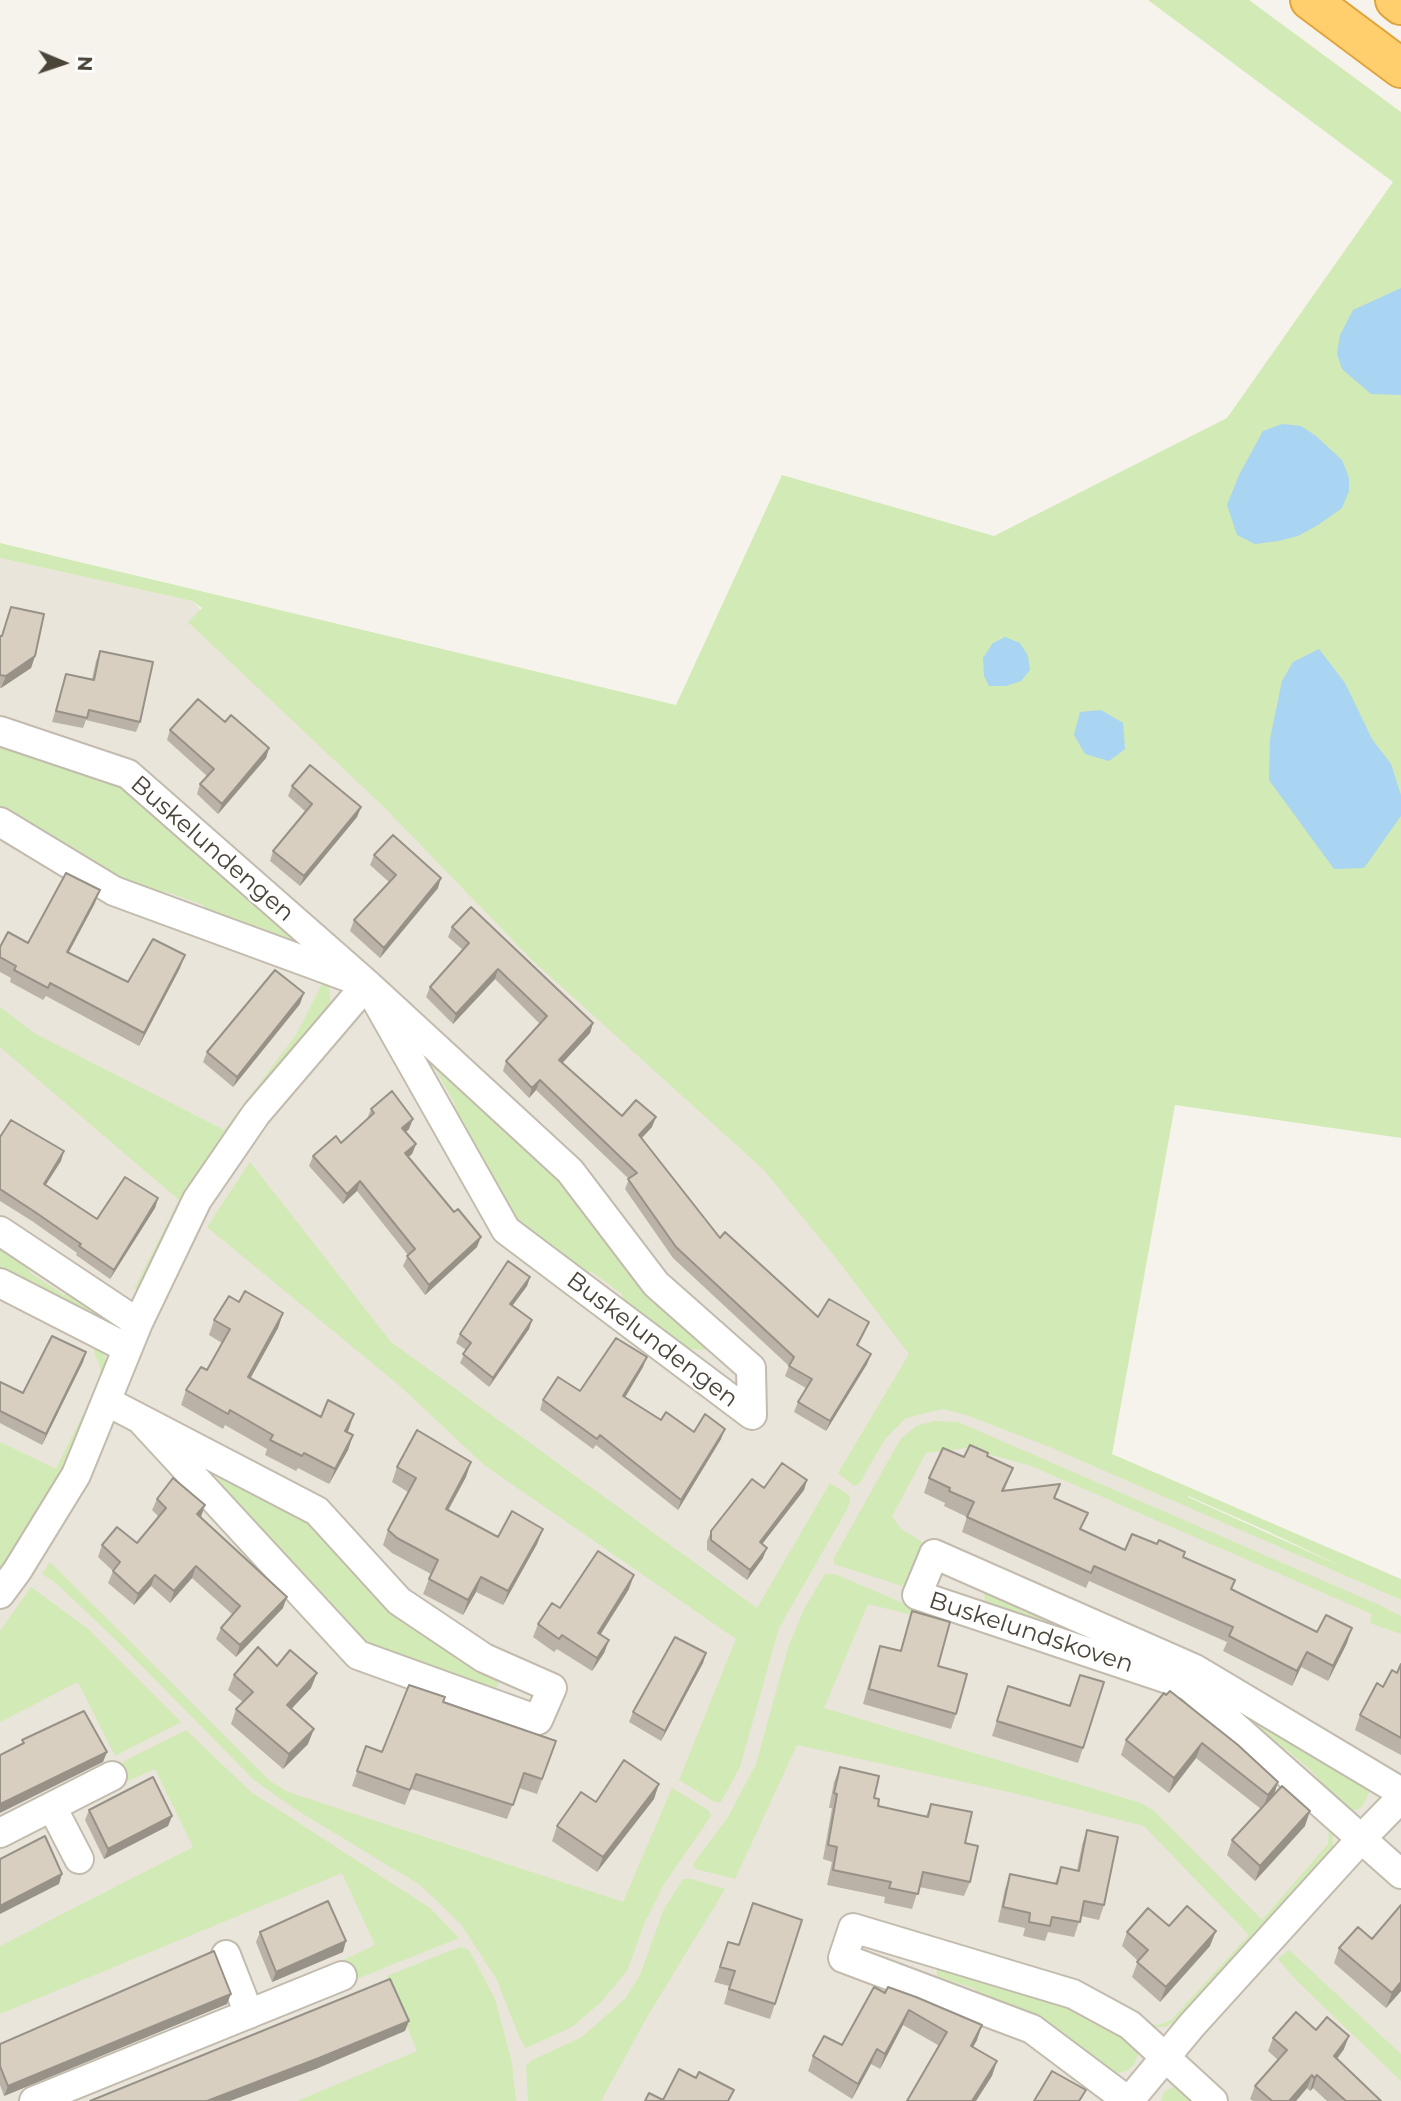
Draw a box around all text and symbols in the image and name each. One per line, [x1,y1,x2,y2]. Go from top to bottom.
north arrow [28,28,98,98]
text: N [73,56,96,72]
street label: Buskelundengen [124,770,300,928]
street label: Buskelundengen [561,1266,743,1414]
street label: Buskelundskoven [925,1586,1137,1680]

